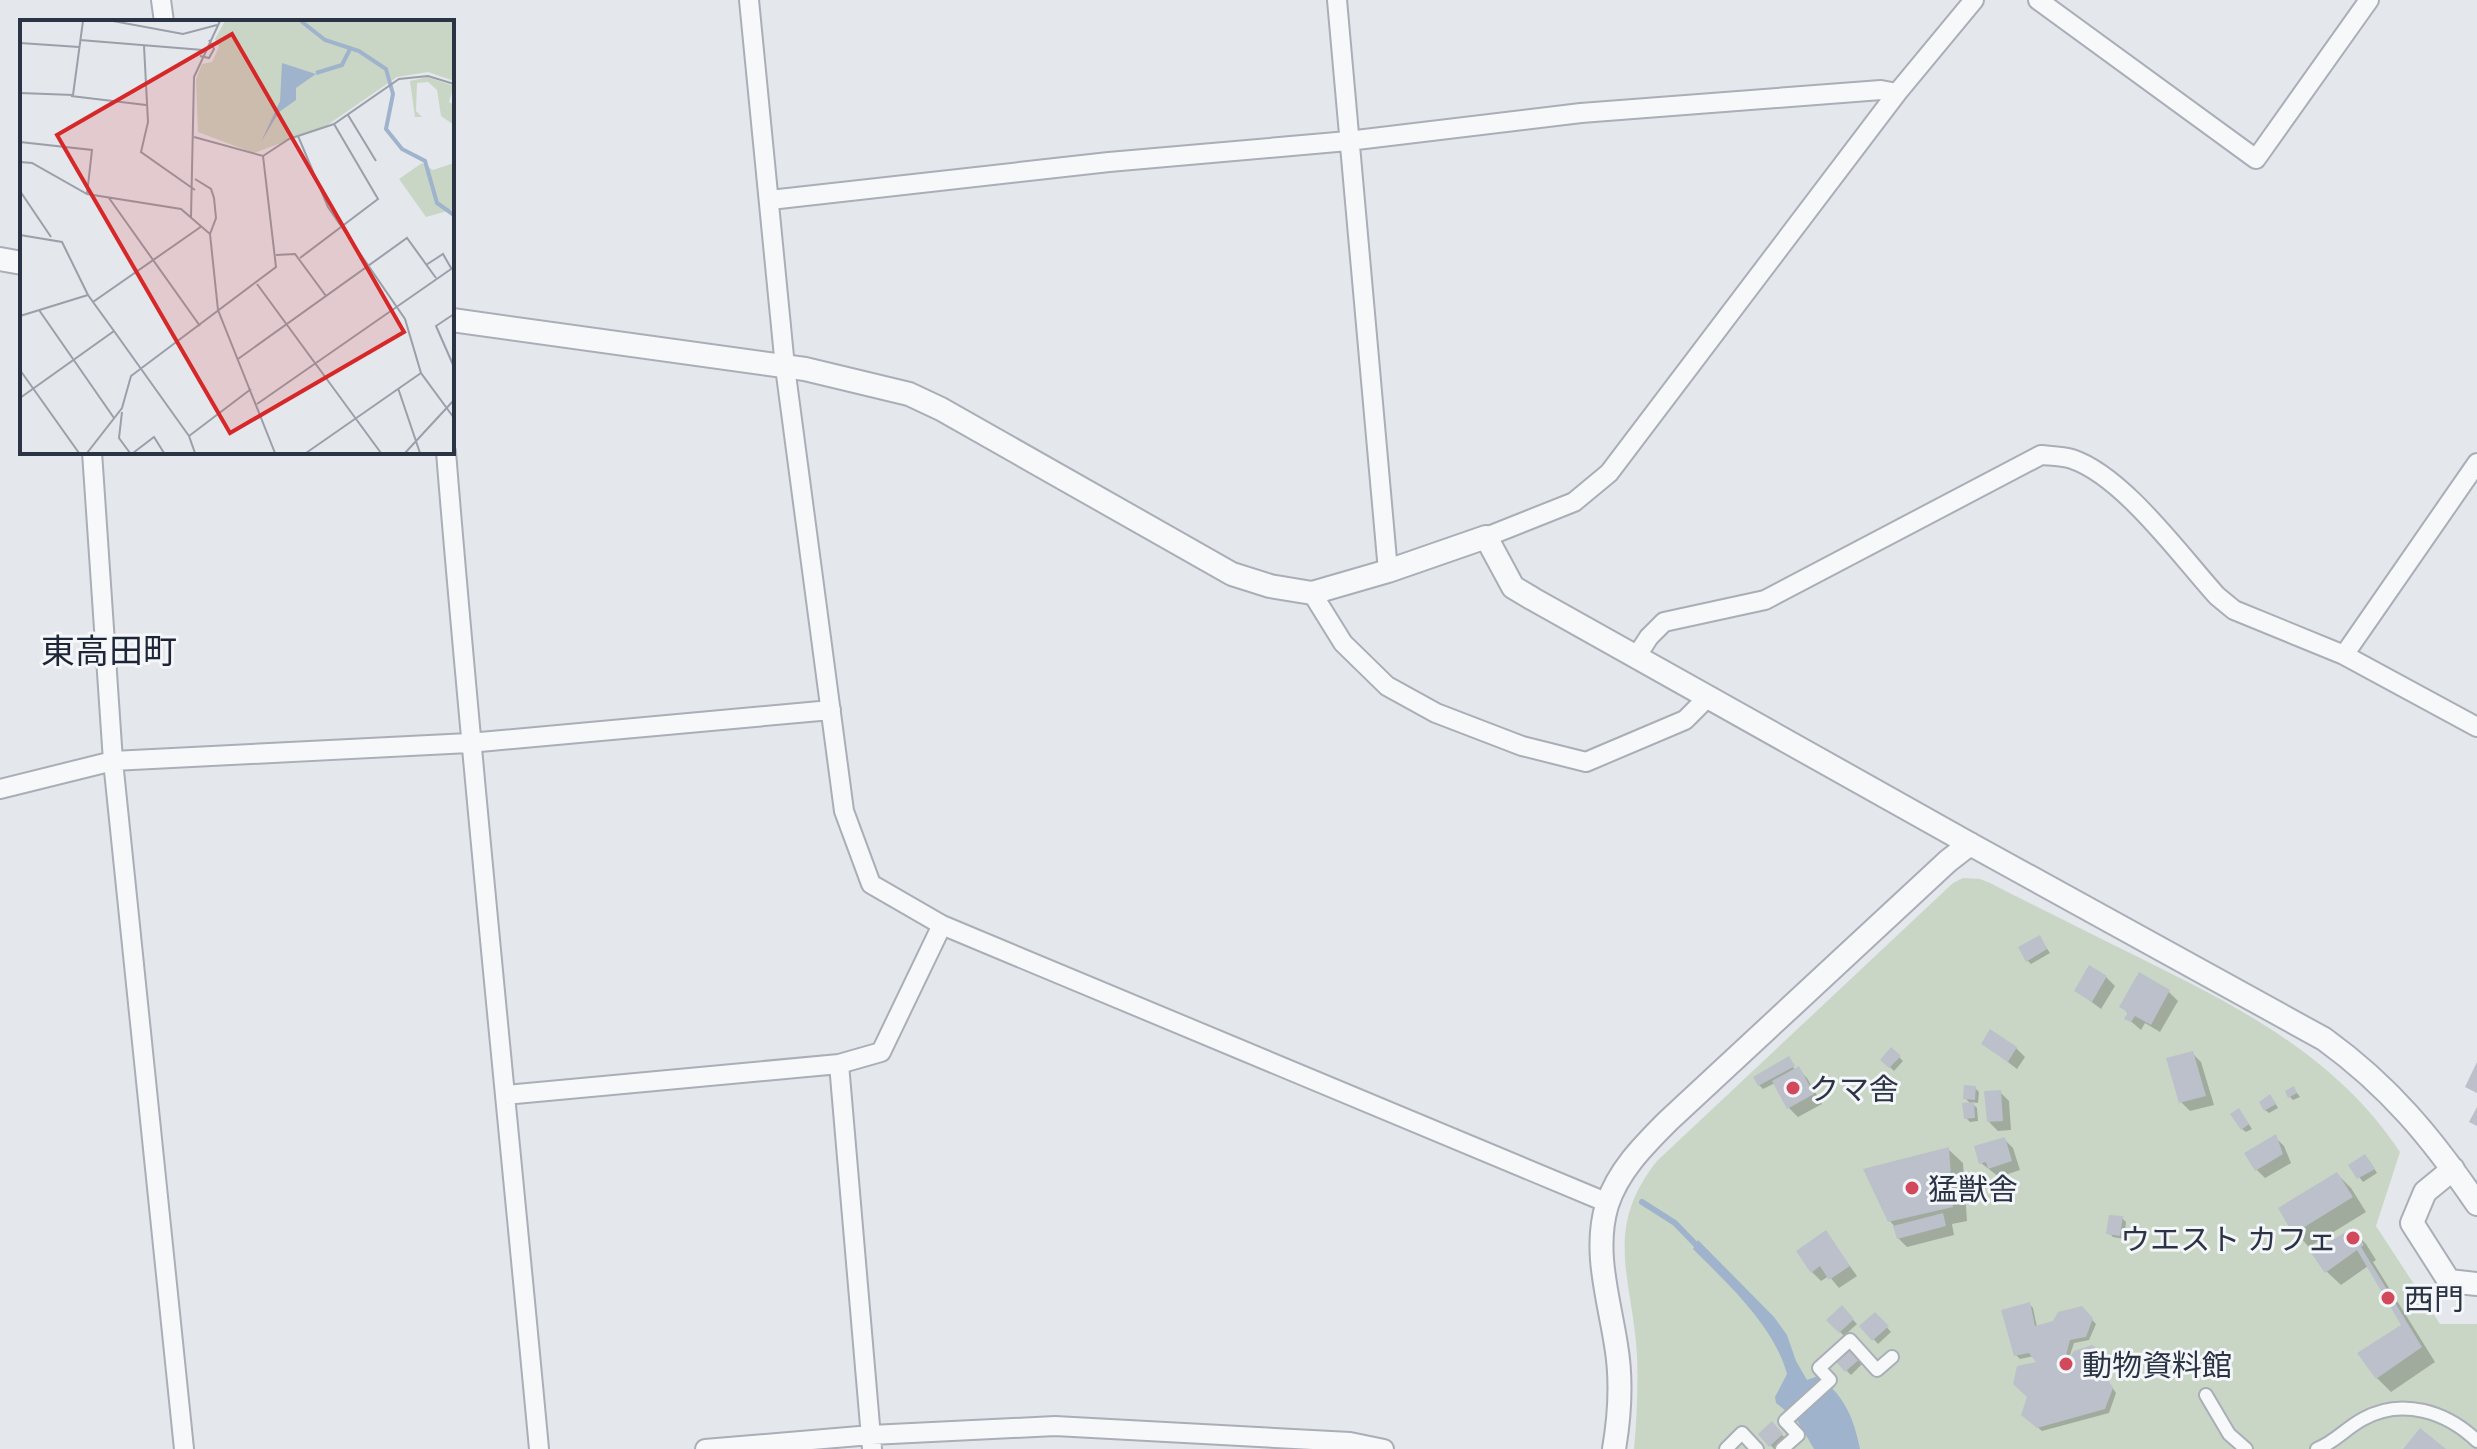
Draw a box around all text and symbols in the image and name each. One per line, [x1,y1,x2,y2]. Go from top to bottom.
inset map [20,20,454,454]
district label: 東高田町 [41,629,177,670]
place label: クマ舎 [1809,1070,1899,1106]
marker: クマ舎 [1784,1079,1802,1097]
place label: 猛獣舎 [1928,1170,2018,1206]
marker: 猛獣舎 [1903,1179,1921,1197]
place label: ウエスト カフェ [2120,1220,2337,1256]
marker: ウエスト カフェ [2344,1229,2362,1247]
place label: 西門 [2404,1280,2464,1316]
marker: 西門 [2379,1289,2397,1307]
place label: 動物資料館 [2082,1346,2232,1382]
marker: 動物資料館 [2057,1355,2075,1373]

